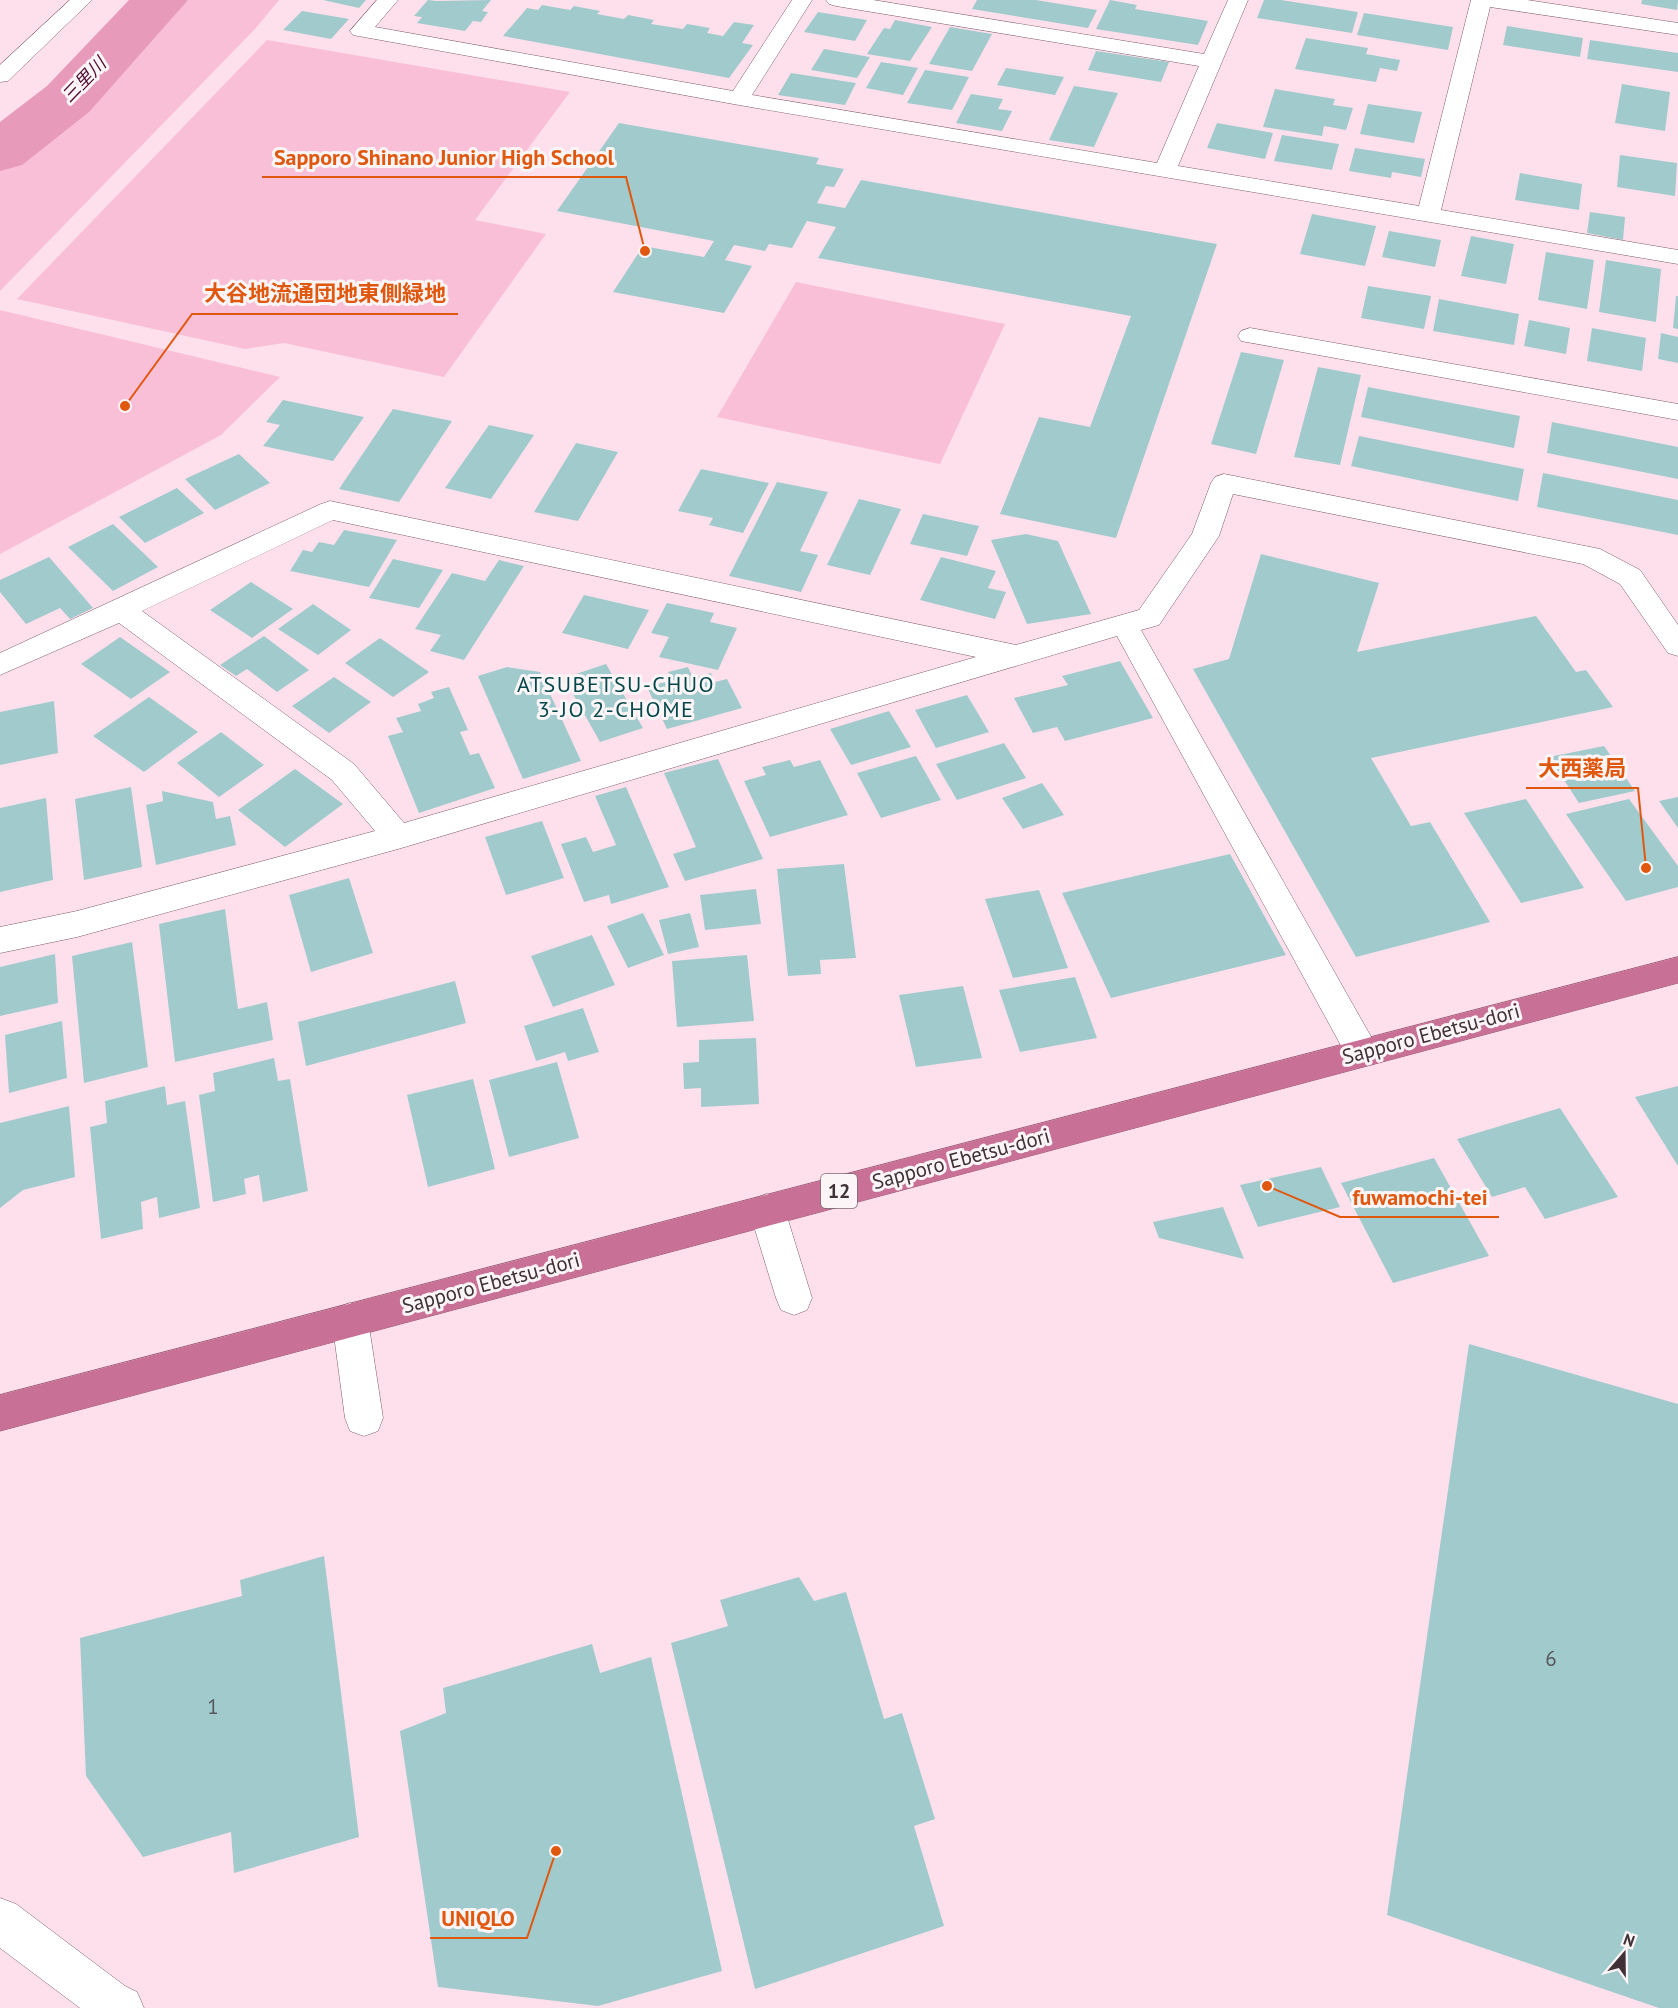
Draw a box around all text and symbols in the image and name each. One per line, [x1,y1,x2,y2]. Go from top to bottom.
water label: 三里川 [57,51,112,107]
callout: Sapporo Shinano Junior High School [262,137,626,177]
text: Sapporo Shinano Junior High School [274,143,615,171]
callout: 大谷地流通団地東側緑地 [192,274,458,314]
text: 大谷地流通団地東側緑地 [204,279,446,307]
district label: ATSUBETSU-CHUO 3-JO 2-CHOME [517,670,715,723]
callout: 大西薬局 [1526,748,1638,788]
text: 大西薬局 [1538,754,1626,782]
street label: Sapporo Ebetsu-dori [1339,997,1523,1070]
street label: Sapporo Ebetsu-dori [869,1122,1053,1195]
road number: 12 [821,1174,857,1208]
callout: fuwamochi-tei [1340,1177,1499,1217]
text: fuwamochi-tei [1352,1183,1488,1211]
street label: Sapporo Ebetsu-dori [399,1246,583,1319]
house number: 6 [1545,1645,1557,1672]
house number: 1 [207,1693,219,1720]
callout: UNIQLO [430,1898,527,1938]
text: UNIQLO [441,1904,515,1932]
north arrow [1594,1924,1654,1984]
text: N [1621,1929,1637,1951]

